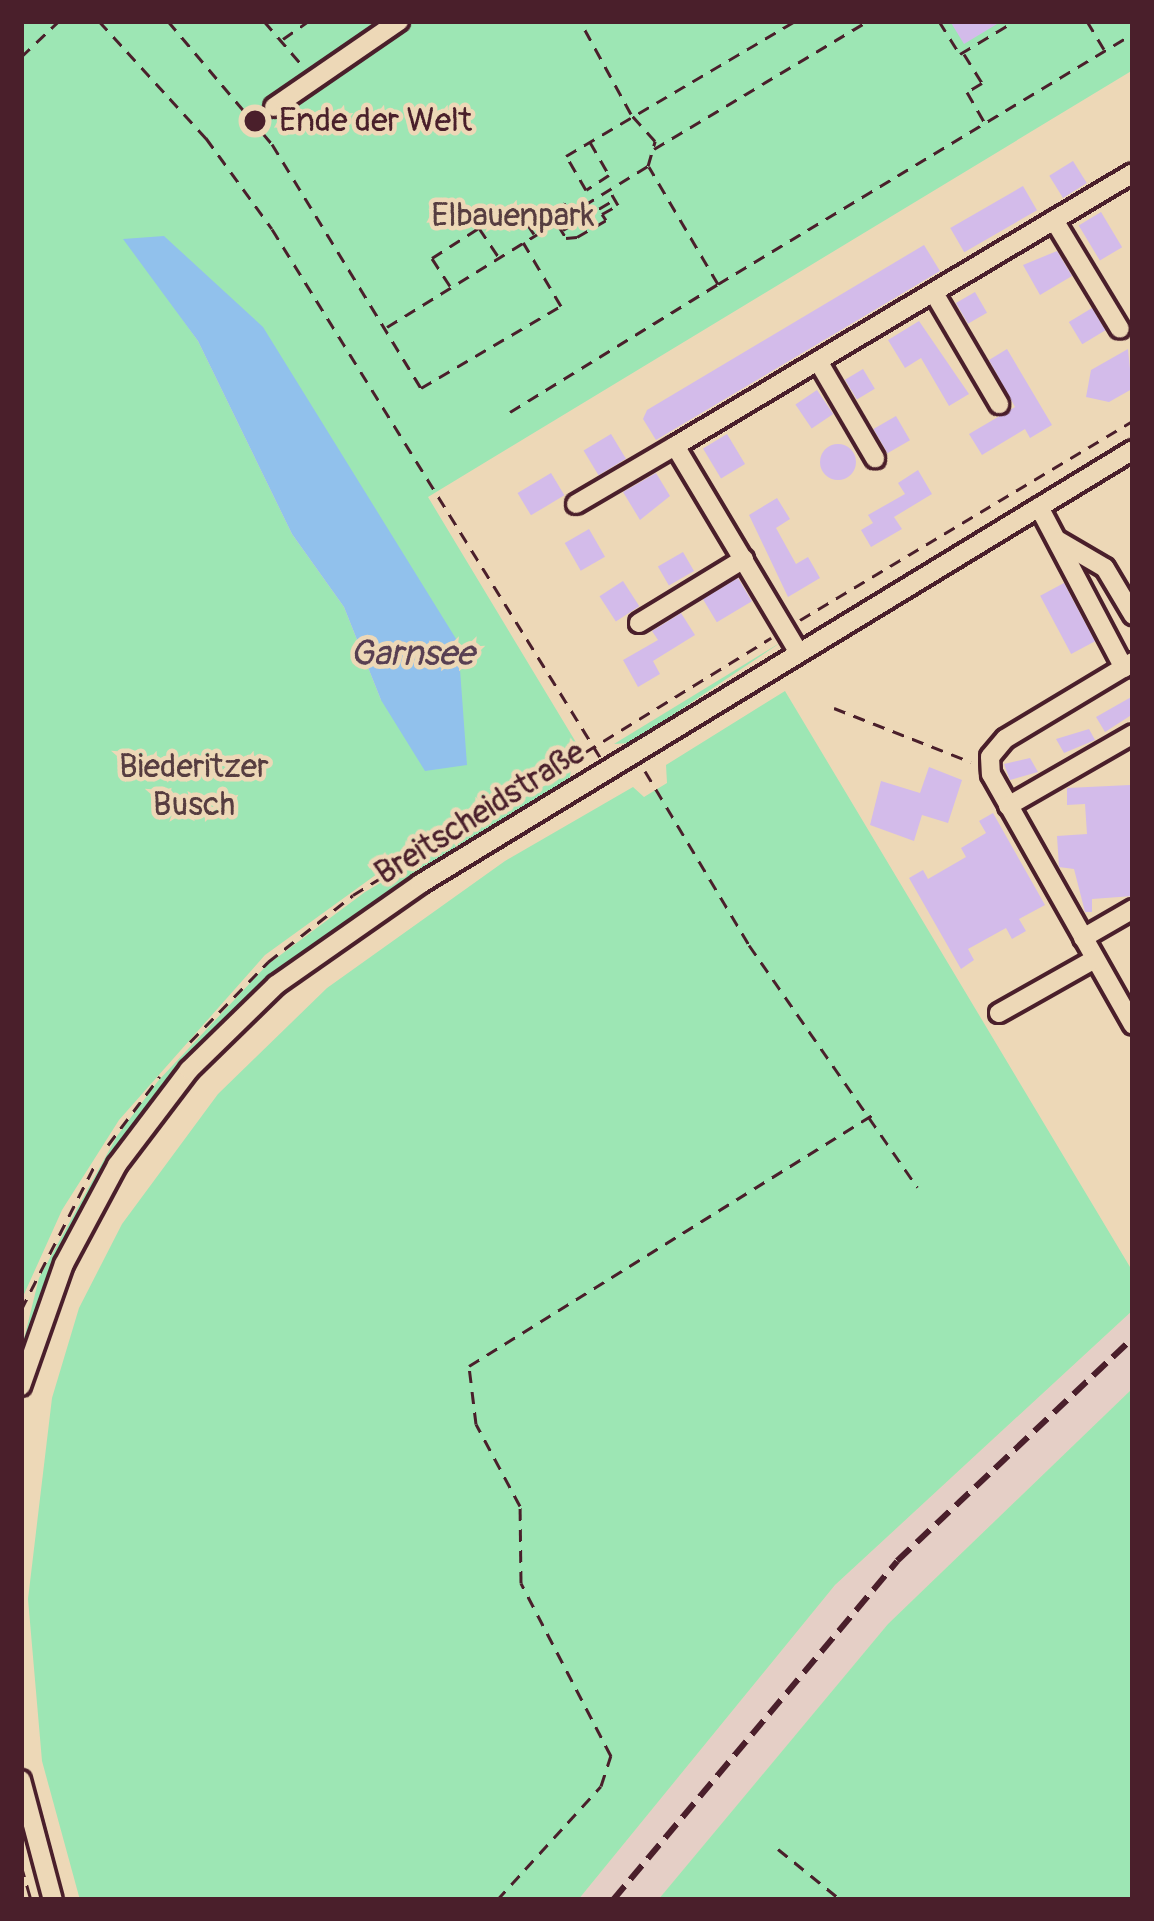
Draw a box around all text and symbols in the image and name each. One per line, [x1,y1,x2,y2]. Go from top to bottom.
place label: Ende der Welt [279,101,472,141]
marker: Ende der Welt [242,108,268,134]
park label: Elbauenpark [431,196,595,236]
water label: Garnsee [350,632,474,676]
street label: Breitscheidstraße [368,733,592,893]
park label: Biederitzer Busch [119,747,269,825]

